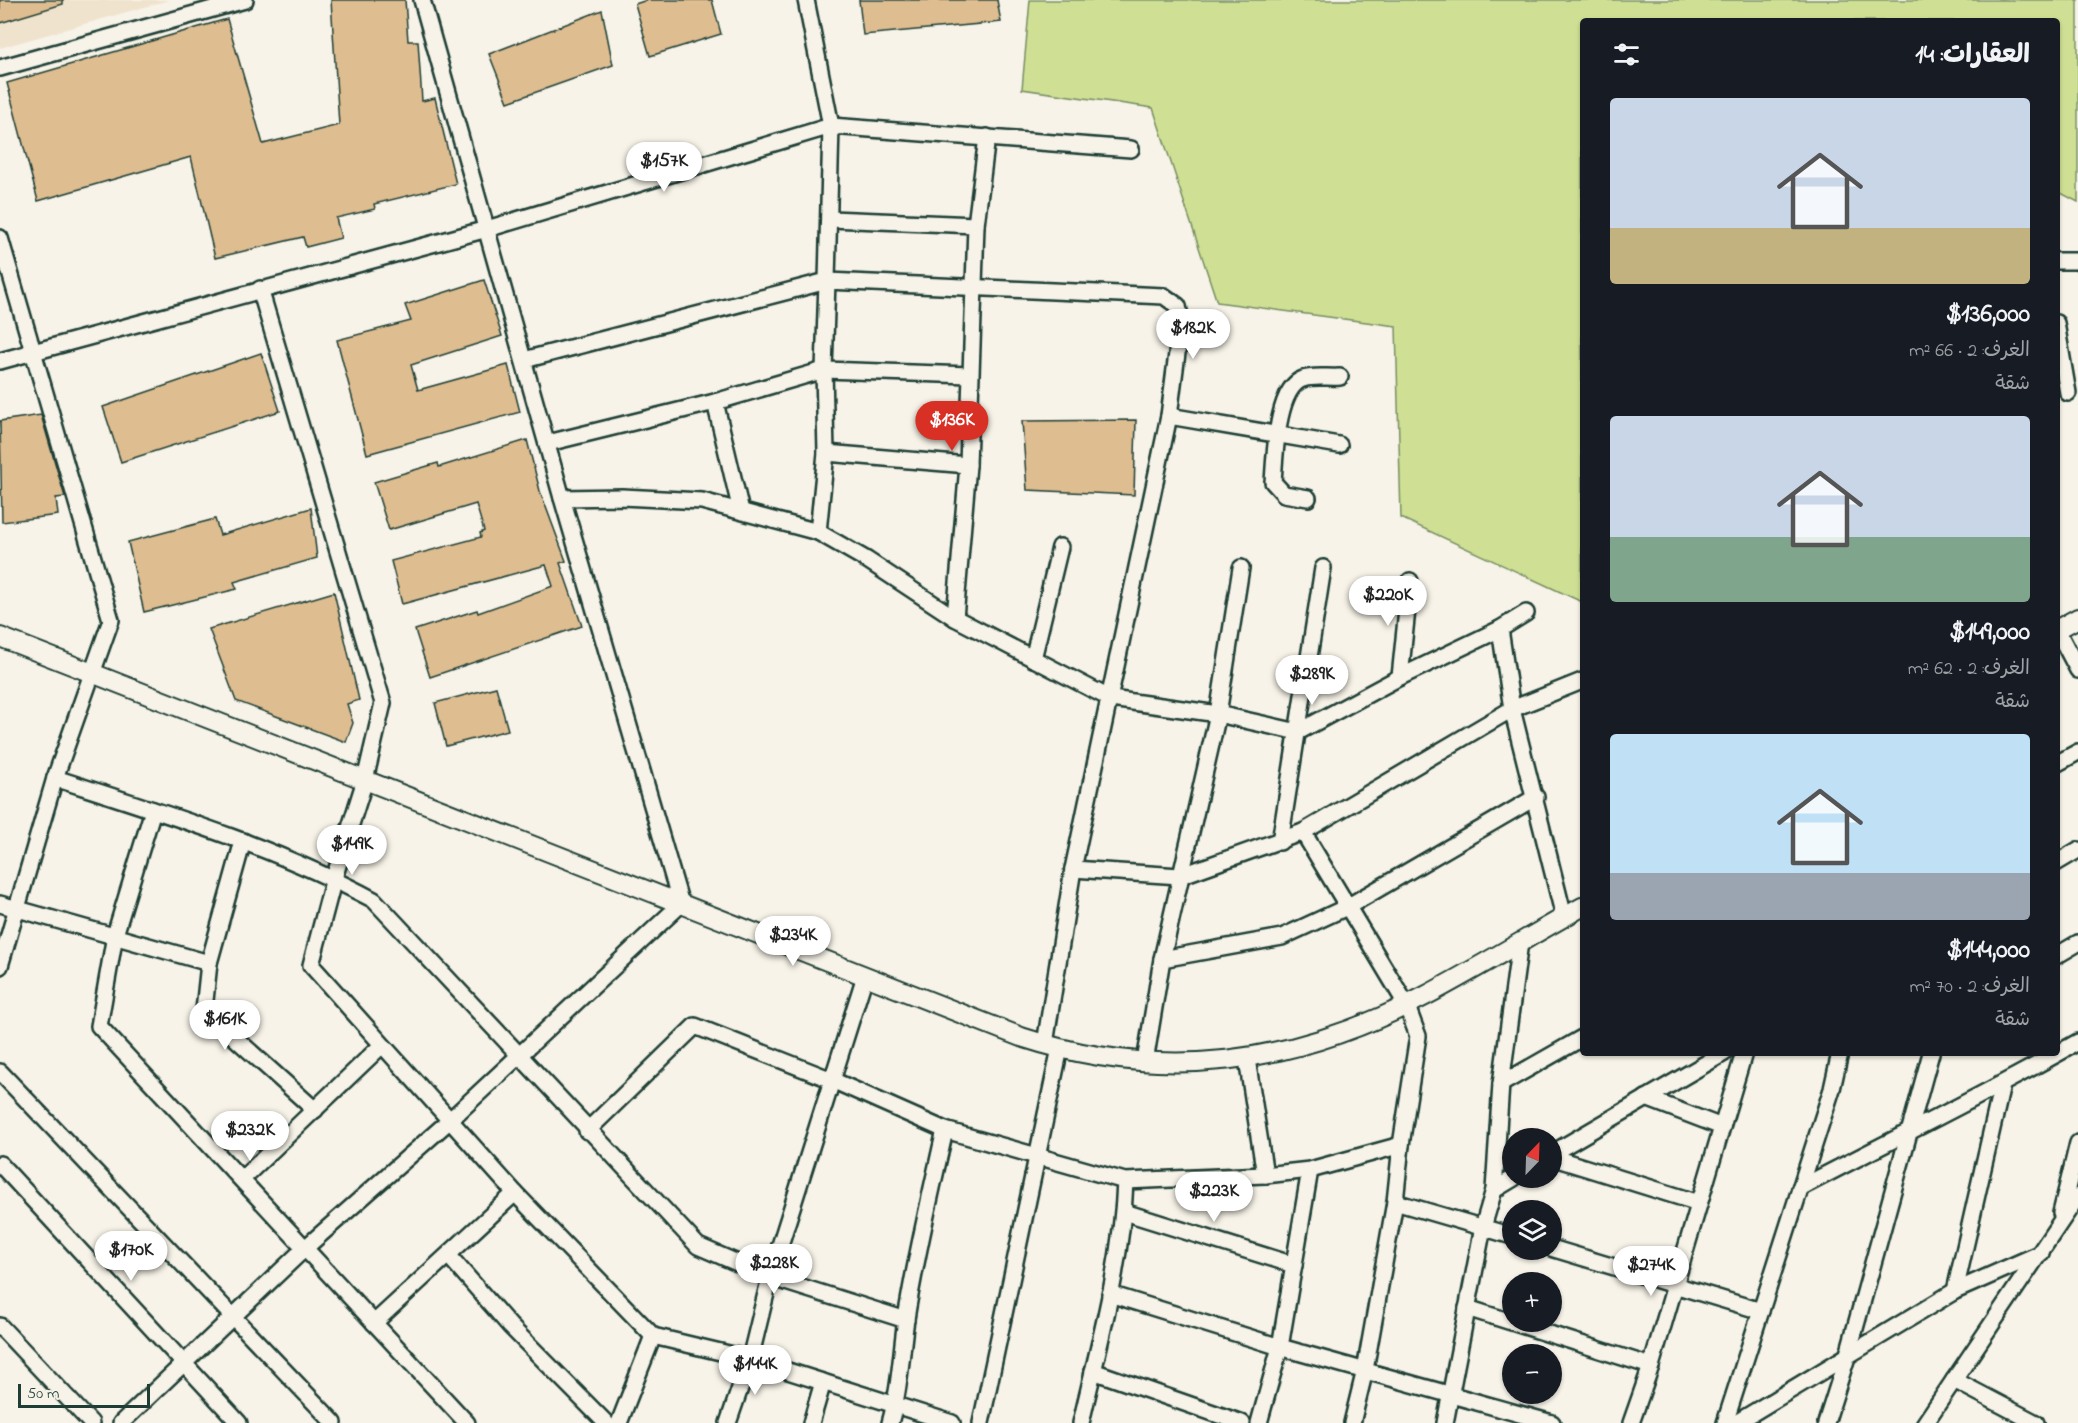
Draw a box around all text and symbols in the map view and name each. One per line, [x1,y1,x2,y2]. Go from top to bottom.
text: العقارات: 14 [1915,37,2030,75]
icon: filters [1610,38,1643,71]
icon: home [1766,137,1874,245]
pin: $157K [622,142,706,193]
text: $157K [640,147,688,176]
text: $136,000 [1946,296,2030,334]
pin: $182K [1151,309,1235,360]
text: $182K [1170,314,1216,343]
text: الغرف: 2 · 66 m² [1909,337,2030,366]
text: شقة [1995,370,2030,399]
pin: $136K [910,401,994,452]
text: $136K [929,406,975,435]
icon: home [1766,455,1874,563]
pin: $220K [1346,576,1430,627]
text: $220K [1363,581,1413,610]
text: $149,000 [1949,614,2030,652]
pin: $289K [1270,655,1354,706]
text: الغرف: 2 · 62 m² [1908,655,2030,684]
text: $289K [1289,660,1335,689]
text: شقة [1995,688,2030,717]
icon: home [1766,773,1874,881]
pin: $149K [310,825,394,876]
text: $149K [331,830,373,859]
pin: $234K [751,916,835,967]
text: $234K [769,921,817,950]
text: $144,000 [1946,932,2030,970]
text: الغرف: 2 · 70 m² [1910,973,2030,1002]
pin: $161K [183,1000,267,1051]
text: $161K [203,1005,247,1034]
text: شقة [1995,1006,2030,1035]
pin: $232K [208,1111,292,1162]
text: $232K [225,1116,275,1145]
north arrow [1502,1128,1562,1188]
map controls [1502,1128,1562,1404]
pin: $223K [1172,1172,1256,1223]
text: $223K [1189,1177,1239,1206]
button: layers [1502,1200,1562,1260]
pin: $170K [89,1231,173,1282]
text: $170K [108,1236,154,1265]
pin: $228K [732,1244,816,1295]
pin: $274K [1609,1246,1693,1297]
text: $228K [749,1249,799,1278]
text: $274K [1627,1251,1675,1280]
button: + [1502,1272,1562,1332]
button: − [1502,1344,1562,1404]
pin: $144K [713,1345,797,1396]
text: $144K [733,1350,777,1379]
scale bar [18,1381,150,1408]
text: 50 m [27,1382,59,1406]

